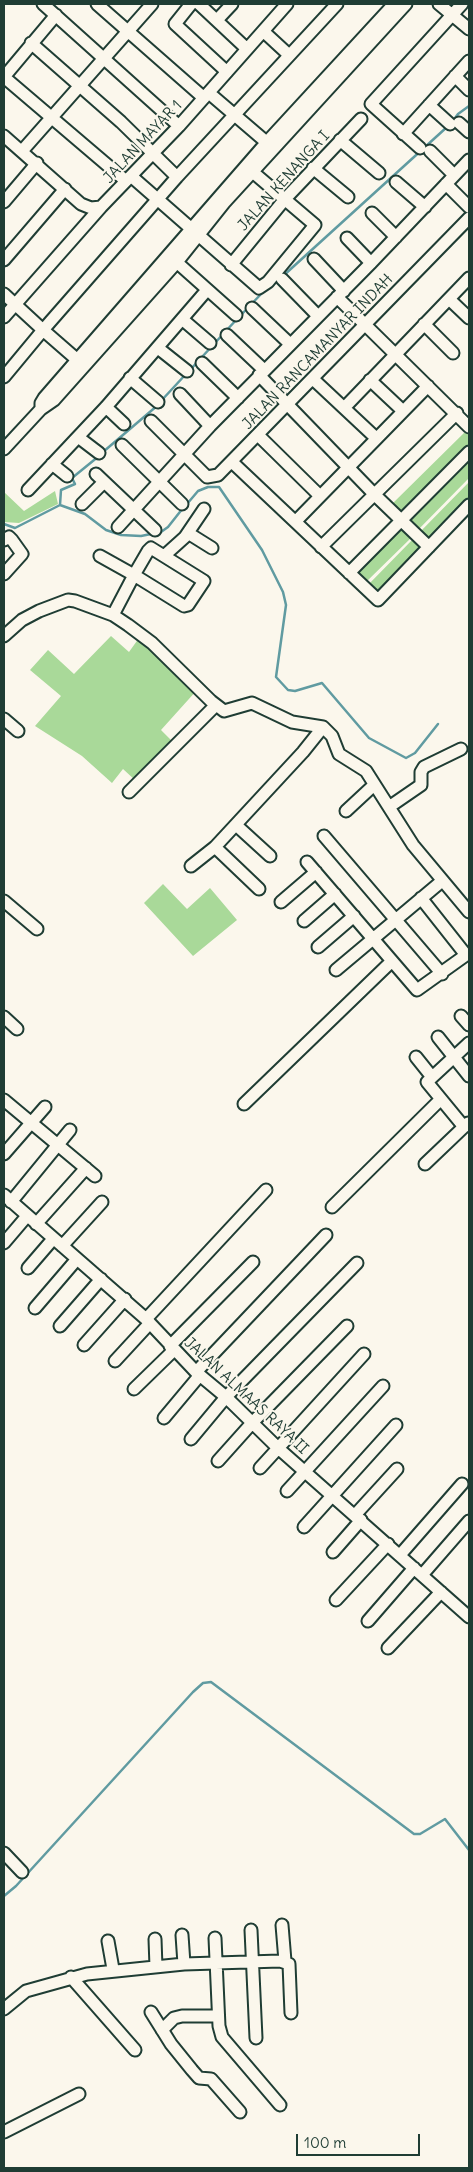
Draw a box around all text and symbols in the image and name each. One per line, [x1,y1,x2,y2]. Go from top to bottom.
street label: JALAN MAYAR 1 [100,97,186,187]
street label: JALAN KENANGA I [234,127,334,235]
street label: JALAN RANCAMANYAR INDAH [239,271,397,433]
street label: JALAN ALMAAS RAYA II [180,1334,312,1458]
scale bar [298,2124,422,2156]
text: 100 m [304,2133,346,2152]

